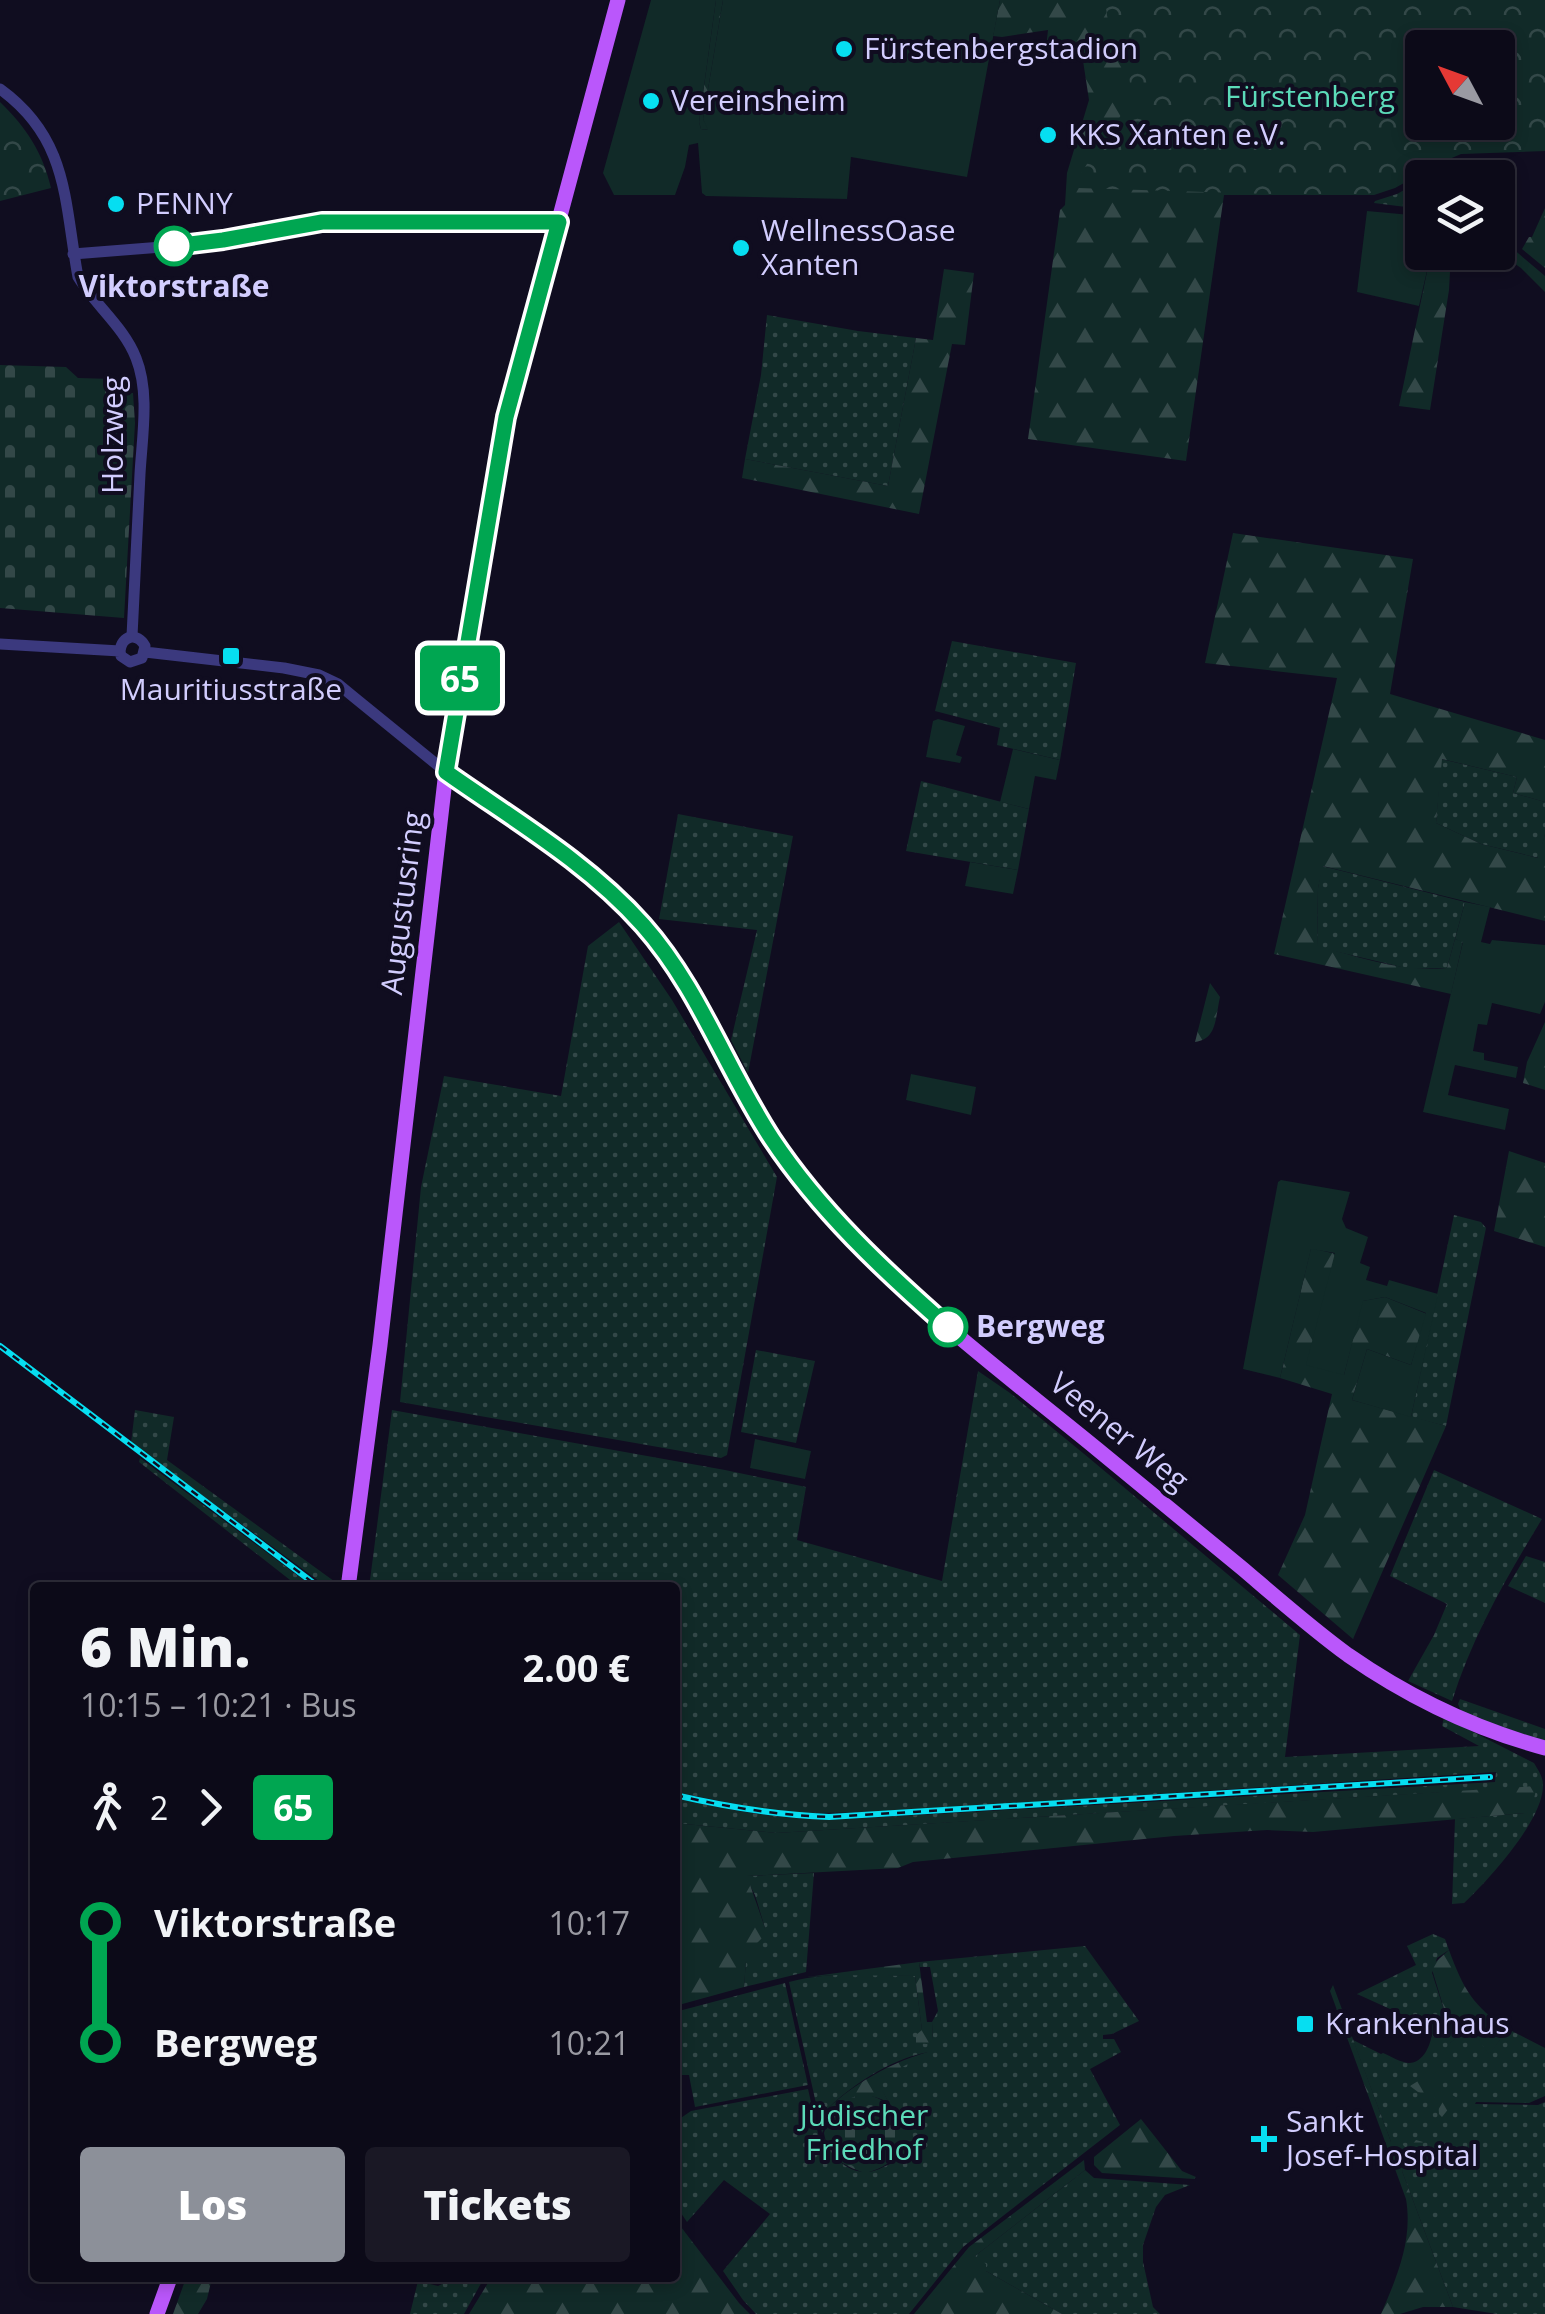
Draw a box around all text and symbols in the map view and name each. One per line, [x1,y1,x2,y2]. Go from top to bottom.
place label: Fürstenbergstadion [864,27,1138,68]
north arrow [1405,30,1515,140]
map controls [1405,30,1515,270]
marker: Fürstenbergstadion [833,38,855,60]
park label: Fürstenberg [1225,75,1395,116]
place label: Vereinsheim [671,79,846,120]
marker: Vereinsheim [640,90,662,112]
place label: KKS Xanten e.V. [1068,113,1286,154]
marker: KKS Xanten e.V. [1037,124,1059,146]
button: layers [1405,160,1515,270]
place label: PENNY [136,182,233,223]
marker: PENNY [105,193,127,215]
place label: WellnessOase Xanten [761,209,956,284]
marker: Viktorstraße [155,227,193,265]
marker: WellnessOase Xanten [730,237,752,259]
place label: Viktorstraße [78,265,270,306]
street label: Holzweg [91,376,132,494]
marker: Mauritiusstraße [220,645,242,667]
line badge: 65 [415,646,505,710]
text: 65 [440,655,480,702]
place label: Mauritiusstraße [120,668,342,709]
street label: Augustusring [370,809,433,997]
place label: Bergweg [976,1305,1105,1346]
marker: Bergweg [929,1308,967,1346]
street label: Veener Weg [1042,1362,1198,1500]
text: 6 Min. [80,1608,250,1683]
text: 2.00 € [522,1641,630,1693]
text: 10:15 – 10:21 · Bus [80,1683,356,1726]
icon: walk [80,1780,135,1835]
icon: forward [183,1780,238,1835]
text: 65 [273,1784,313,1831]
text: 2 [150,1786,168,1829]
text: Viktorstraße [154,1896,396,1948]
text: 10:17 [548,1901,630,1944]
place label: Krankenhaus [1325,2002,1509,2043]
marker: Krankenhaus [1294,2013,1316,2035]
text: Bergweg [154,2016,317,2068]
text: 10:21 [548,2021,630,2064]
park label: Jüdischer Friedhof [797,2094,928,2169]
place label: Sankt Josef-Hospital [1283,2100,1478,2175]
marker: Sankt Josef-Hospital [1251,2126,1277,2152]
button: Los [80,2147,345,2262]
button: Tickets [365,2147,630,2262]

